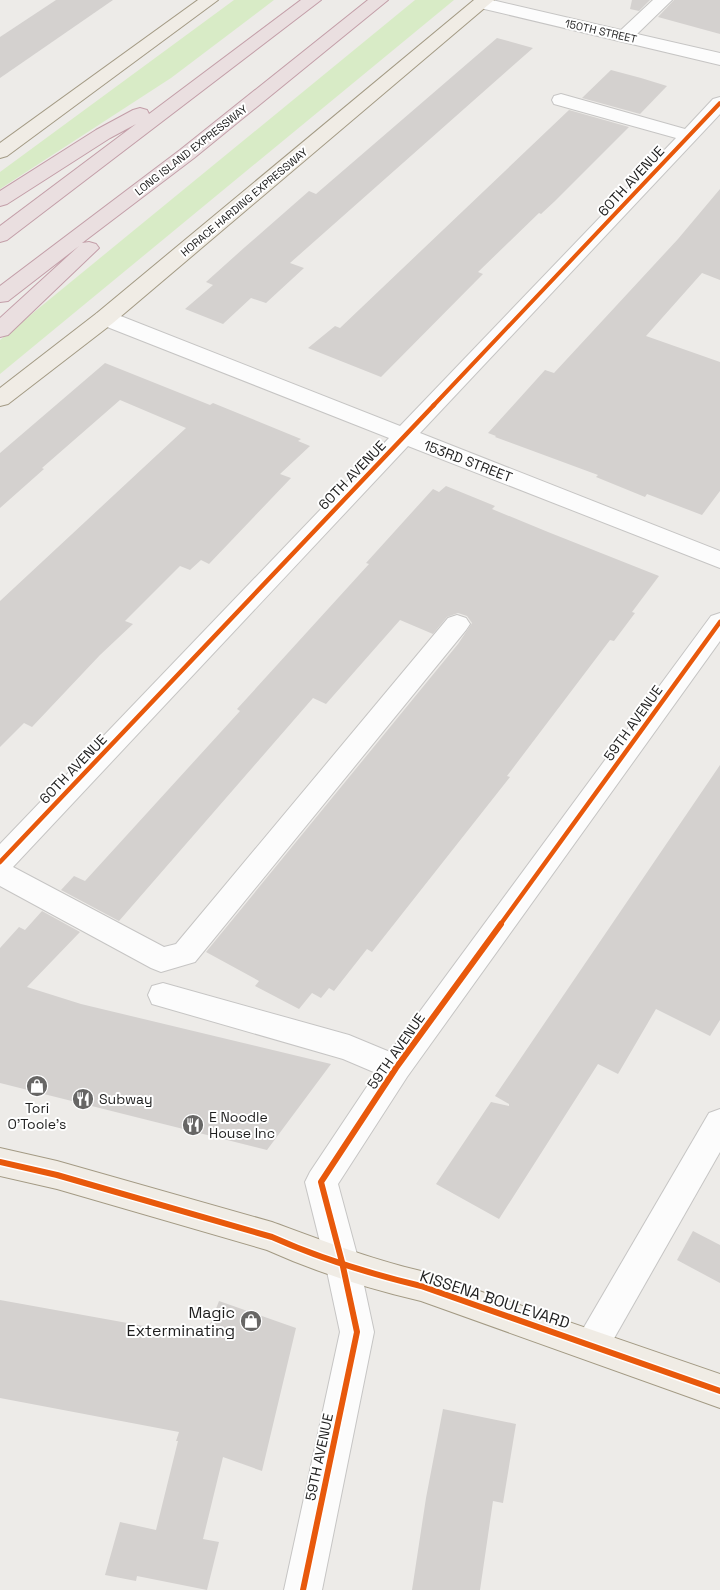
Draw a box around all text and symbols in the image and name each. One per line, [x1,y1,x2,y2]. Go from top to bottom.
street label: 150TH STREET [564,16,639,46]
street label: LONG ISLAND EXPRESSWAY [132,102,250,198]
street label: 60TH AVENUE [594,142,668,220]
street label: HORACE HARDING EXPRESSWAY [178,145,311,259]
street label: 60TH AVENUE [314,436,390,513]
street label: 153RD STREET [421,436,515,486]
street label: 59TH AVENUE [600,682,666,764]
street label: 60TH AVENUE [35,730,111,807]
street label: 59TH AVENUE [363,1009,429,1093]
shop icon: Tori O'Toole's [25,1074,49,1098]
restaurant icon: Subway [71,1087,95,1111]
place label: Subway [99,1090,153,1108]
place label: Tori O'Toole's [8,1099,66,1133]
place label: E Noodle House Inc [209,1108,275,1142]
restaurant icon: E Noodle House Inc [181,1113,205,1137]
street label: KISSENA BOULEVARD [417,1265,572,1334]
place label: Magic Exterminating [126,1302,235,1341]
shop icon: Magic Exterminating [239,1309,263,1333]
street label: 59TH AVENUE [301,1412,337,1502]

